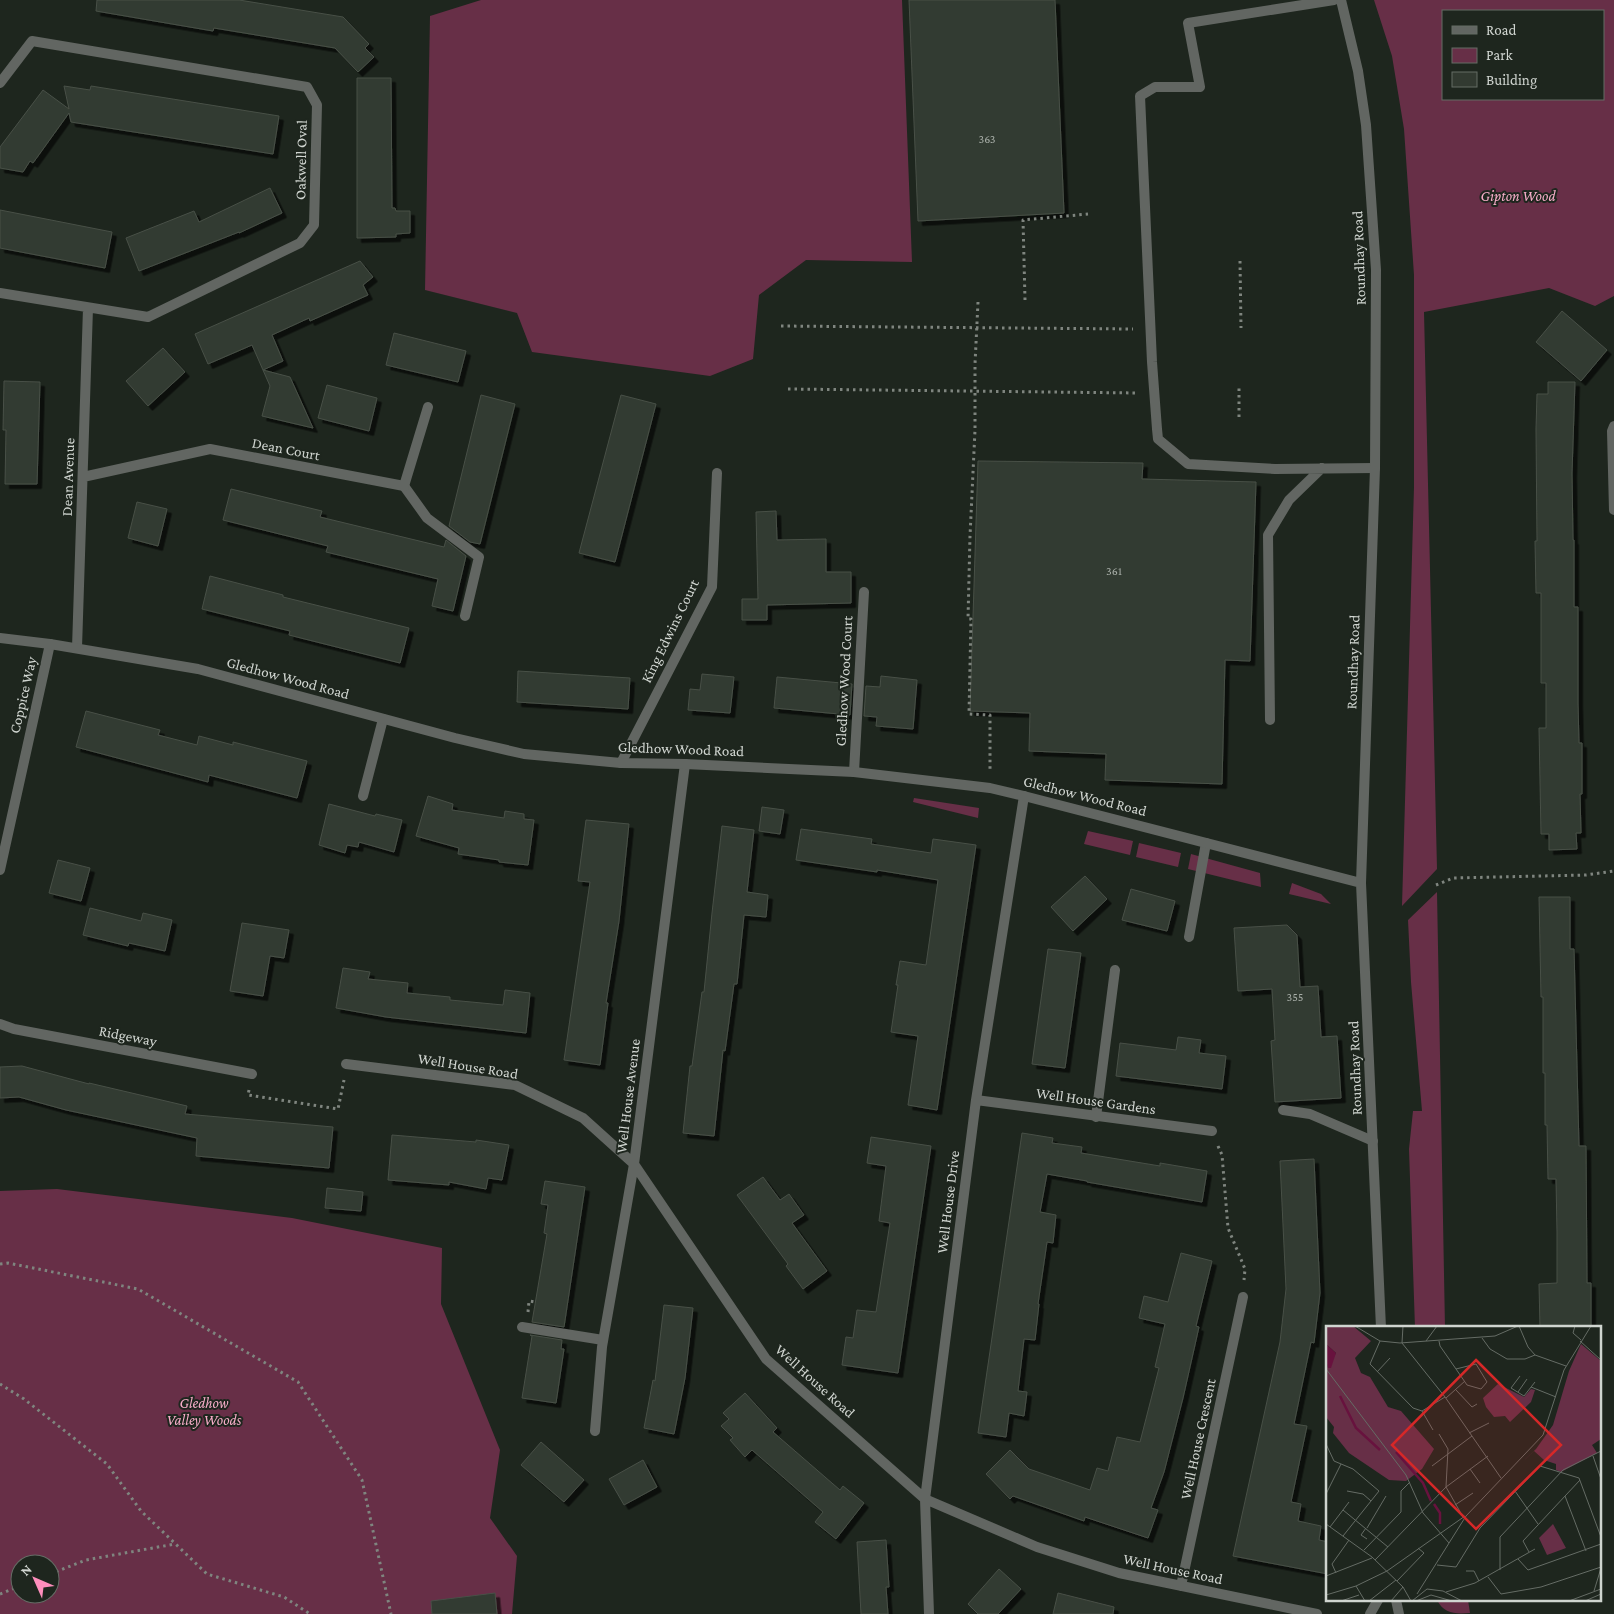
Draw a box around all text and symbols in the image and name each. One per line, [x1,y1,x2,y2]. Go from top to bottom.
legend [1442,10,1604,100]
text: Road [1486,22,1517,38]
text: Park [1486,47,1513,63]
text: Building [1486,72,1537,89]
street label: Oakwell Oval [292,120,310,200]
house number: 363 [978,132,996,146]
park label: Gipton Wood [1481,188,1556,205]
street label: Roundhay Road [1349,210,1370,306]
street label: Dean Court [251,435,322,464]
street label: Dean Avenue [59,437,77,517]
house number: 361 [1106,564,1122,578]
street label: King Edwins Court [638,576,703,686]
street label: Gledhow Wood Court [833,614,855,747]
street label: Roundhay Road [1343,614,1364,710]
street label: Gledhow Wood Road [225,654,351,702]
street label: Coppice Way [6,655,41,735]
street label: Gledhow Wood Road [618,739,745,759]
street label: Gledhow Wood Road [1022,773,1148,819]
house number: 355 [1287,990,1303,1004]
street label: Roundhay Road [1345,1020,1366,1116]
street label: Ridgeway [98,1023,158,1050]
street label: Well House Avenue [613,1037,643,1154]
street label: Well House Road [417,1050,519,1082]
street label: Well House Gardens [1035,1085,1157,1117]
street label: Well House Drive [934,1149,962,1254]
inset map [1326,1326,1602,1602]
street label: Well House Road [772,1341,858,1421]
street label: Well House Crescent [1177,1376,1219,1501]
park label: Gledhow Valley Woods [167,1395,242,1429]
street label: Well House Road [1122,1551,1224,1587]
north arrow [10,1554,60,1604]
text: N [17,1560,35,1579]

